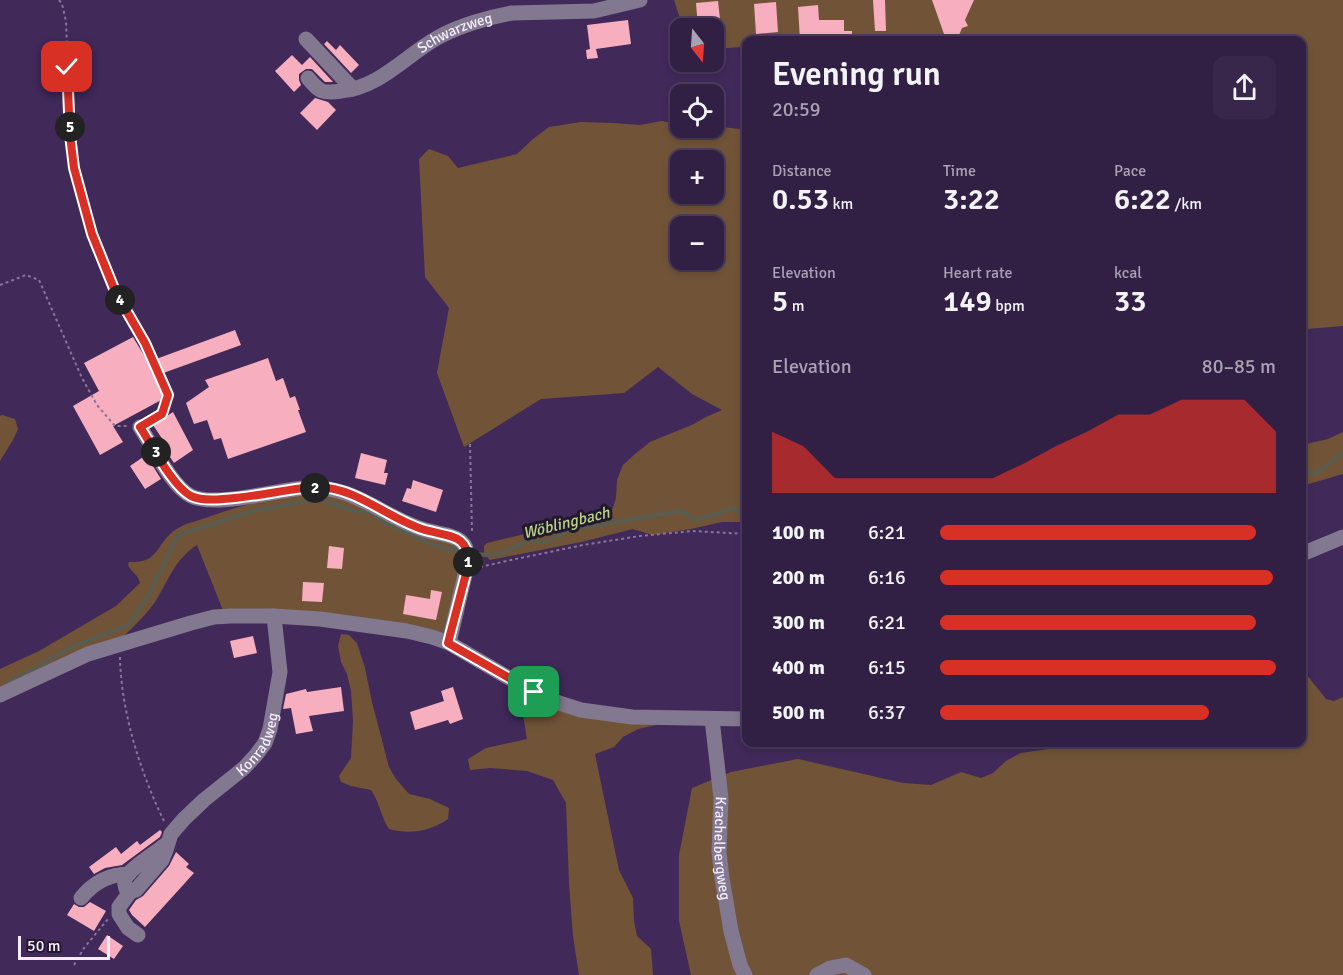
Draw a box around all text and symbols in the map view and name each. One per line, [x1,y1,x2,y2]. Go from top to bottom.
street label: Schwarzweg [414,9,494,57]
north arrow [670,18,724,72]
map controls [670,18,724,270]
pin [41,41,92,92]
icon: check [50,50,83,83]
text: Evening run [772,54,941,95]
button: share [1213,56,1276,119]
button: locate [670,84,724,138]
text: 20:59 [772,97,821,122]
pin: 5 [55,112,85,142]
text: 5 [66,117,74,137]
button: + [670,150,724,204]
text: Distance [772,161,832,181]
text: Time [943,161,976,181]
text: Pace [1114,161,1146,181]
text: 0.53 [772,181,829,218]
text: 3:22 [943,181,1000,218]
text: 6:22 [1114,181,1171,218]
text: km [829,194,853,214]
text: /km [1171,194,1202,214]
button: − [670,216,724,270]
text: Elevation [772,263,836,283]
text: Heart rate [943,263,1012,283]
text: kcal [1114,263,1142,283]
text: 5 [772,283,788,320]
text: 149 [943,283,992,320]
text: 33 [1114,283,1146,320]
pin: 4 [105,285,135,315]
text: 4 [116,290,124,310]
text: m [788,296,804,316]
text: bpm [992,296,1025,316]
text: Elevation [772,354,852,379]
text: 80–85 m [1202,354,1276,379]
pin: 3 [141,437,171,467]
text: 3 [152,442,160,462]
pin: 2 [300,473,330,503]
text: 2 [311,478,319,498]
water label: Wöblingbach [521,502,613,543]
text: 100 m [772,520,825,545]
text: 6:21 [868,520,906,545]
pin: 1 [453,547,483,577]
text: 1 [464,552,472,572]
text: 200 m [772,565,825,590]
text: 6:16 [868,565,906,590]
text: 300 m [772,610,825,635]
text: 6:21 [868,610,906,635]
text: 400 m [772,655,825,680]
text: 6:15 [868,655,906,680]
pin [508,666,559,717]
icon: arrive [517,675,550,708]
text: 500 m [772,700,825,725]
text: 6:37 [868,700,906,725]
street label: Konradweg [232,711,282,780]
street label: Krachelbergweg [710,796,735,902]
scale bar [18,933,110,960]
text: 50 m [27,936,61,956]

